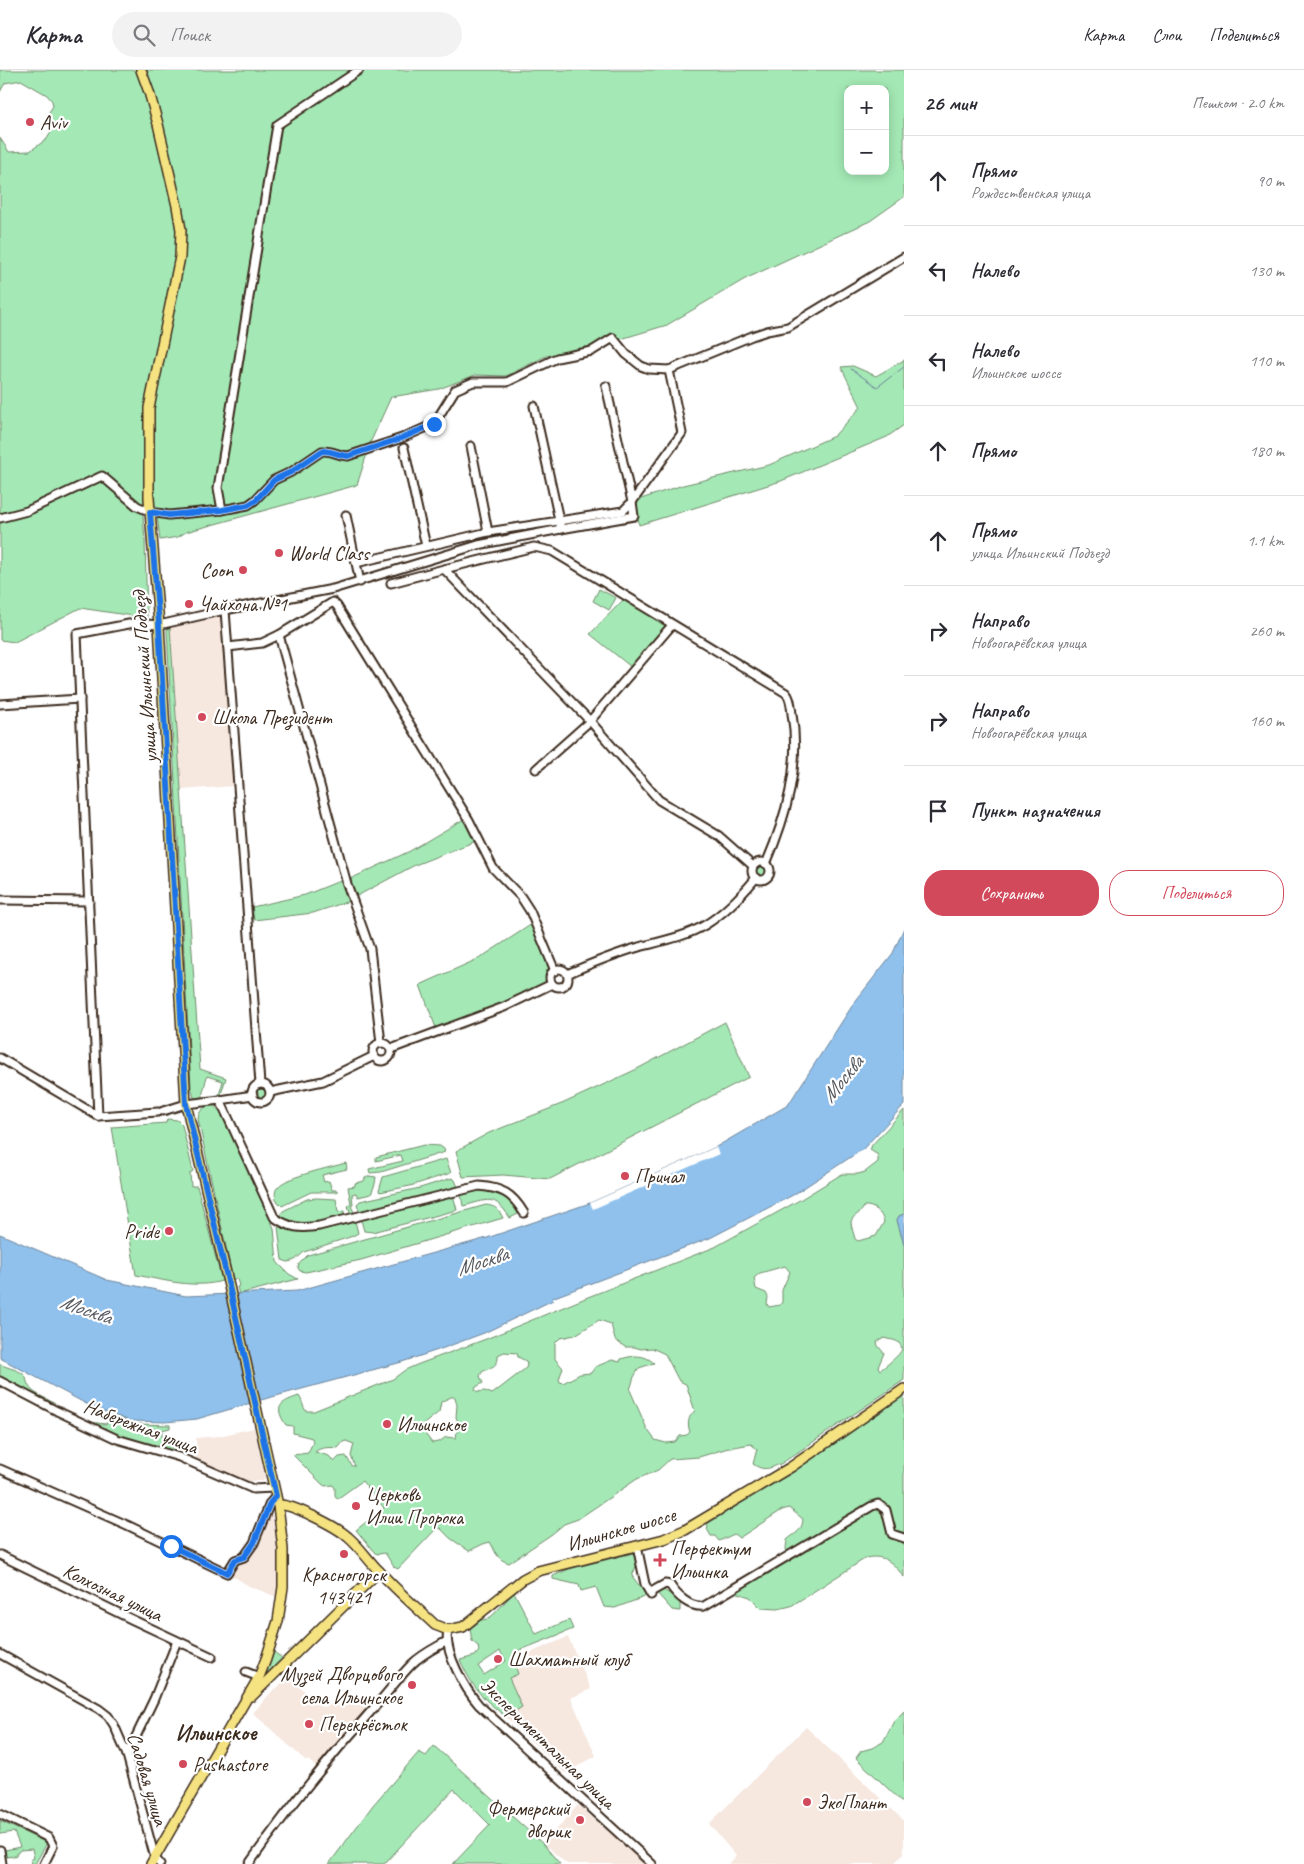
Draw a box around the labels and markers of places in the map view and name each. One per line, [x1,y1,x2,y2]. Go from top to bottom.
place label: Aviv [40,110,68,135]
marker: Aviv [24,116,36,128]
place label: World Class [289,541,371,566]
marker: World Class [273,547,285,559]
place label: Coon [200,558,234,583]
marker: Coon [237,564,249,576]
place label: Чайхона №1 [199,592,288,617]
marker: Чайхона №1 [183,598,195,610]
place label: Школа Президент [212,705,333,731]
marker: Школа Президент [196,711,208,723]
place label: Причал [635,1164,685,1189]
marker: Причал [619,1170,631,1182]
place label: Pride [124,1219,160,1244]
marker: Pride [163,1225,175,1237]
place label: Ильинское [397,1412,467,1437]
marker: Ильинское [381,1418,393,1430]
place label: Церковь Илии Пророка [366,1482,465,1530]
marker: Церковь Илии Пророка [350,1500,362,1512]
place label: Перфектум Ильинка [671,1536,751,1584]
marker: Красногорск 143421 [338,1548,350,1560]
marker: Перфектум Ильинка [653,1553,667,1567]
place label: Красногорск 143421 [302,1562,388,1610]
place label: Шахматный клуб [508,1647,633,1672]
marker: Шахматный клуб [492,1653,504,1665]
place label: Музей Дворцового села Ильинское [280,1662,403,1710]
marker: Музей Дворцового села Ильинское [406,1679,418,1691]
place label: Перекрёсток [319,1712,408,1737]
marker: Перекрёсток [303,1718,315,1730]
place label: Pushastore [193,1752,269,1777]
marker: Pushastore [177,1758,189,1770]
place label: ЭкоПлант [817,1790,887,1815]
place label: Фермерский дворик [487,1796,572,1844]
marker: ЭкоПлант [801,1796,813,1808]
marker: Фермерский дворик [574,1814,586,1826]

